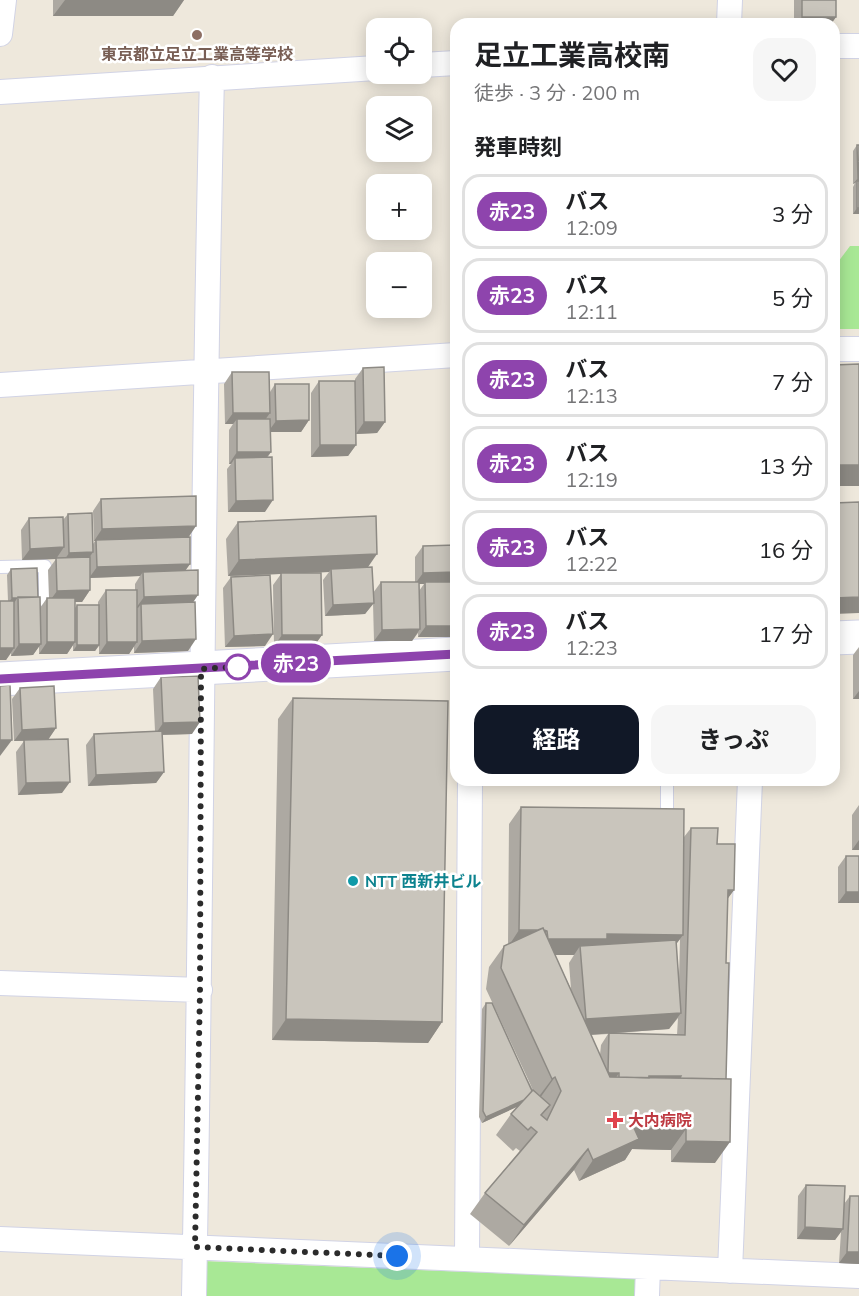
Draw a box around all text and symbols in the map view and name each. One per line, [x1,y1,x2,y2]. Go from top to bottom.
map controls [366,18,432,318]
button: locate [366,18,432,84]
marker: 東京都立足立工業高等学校 [190,28,204,42]
text: 足立工業高校南 [474,37,670,72]
button: heart [753,38,816,101]
place label: 東京都立足立工業高等学校 [101,44,293,64]
text: 徒歩 · 3 分 · 200 m [474,80,640,105]
button: layers [366,96,432,162]
text: 発車時刻 [474,133,562,161]
button: + [366,174,432,240]
text: バス [565,187,609,215]
text: 赤23 [489,198,535,224]
text: 3 分 [772,200,813,228]
text: 12:09 [565,215,618,240]
button: − [366,252,432,318]
text: バス [565,271,609,299]
text: 赤23 [489,282,535,308]
text: 5 分 [772,284,813,312]
text: 12:11 [565,299,618,324]
text: バス [565,355,609,383]
text: 赤23 [489,366,535,392]
text: 7 分 [772,368,813,396]
text: 12:13 [565,383,618,408]
text: バス [565,439,609,467]
text: 赤23 [489,450,535,476]
text: 13 分 [759,452,813,480]
text: 12:19 [565,467,618,492]
text: バス [565,523,609,551]
text: 赤23 [489,534,535,560]
text: 16 分 [759,536,813,564]
text: 12:22 [565,551,618,576]
text: バス [565,607,609,635]
text: 赤23 [489,618,535,644]
text: 17 分 [759,620,813,648]
text: 12:23 [565,635,618,660]
line badge: 赤23 [262,644,330,682]
text: 赤23 [273,650,319,676]
unlabelled marker [225,654,251,680]
button: 経路 [474,705,639,774]
button: きっぷ [651,705,816,774]
place label: NTT 西新井ビル [365,871,481,891]
marker: NTT 西新井ビル [346,874,360,888]
place label: 大内病院 [628,1110,692,1130]
marker: 大内病院 [606,1111,624,1129]
your location [382,1241,412,1271]

